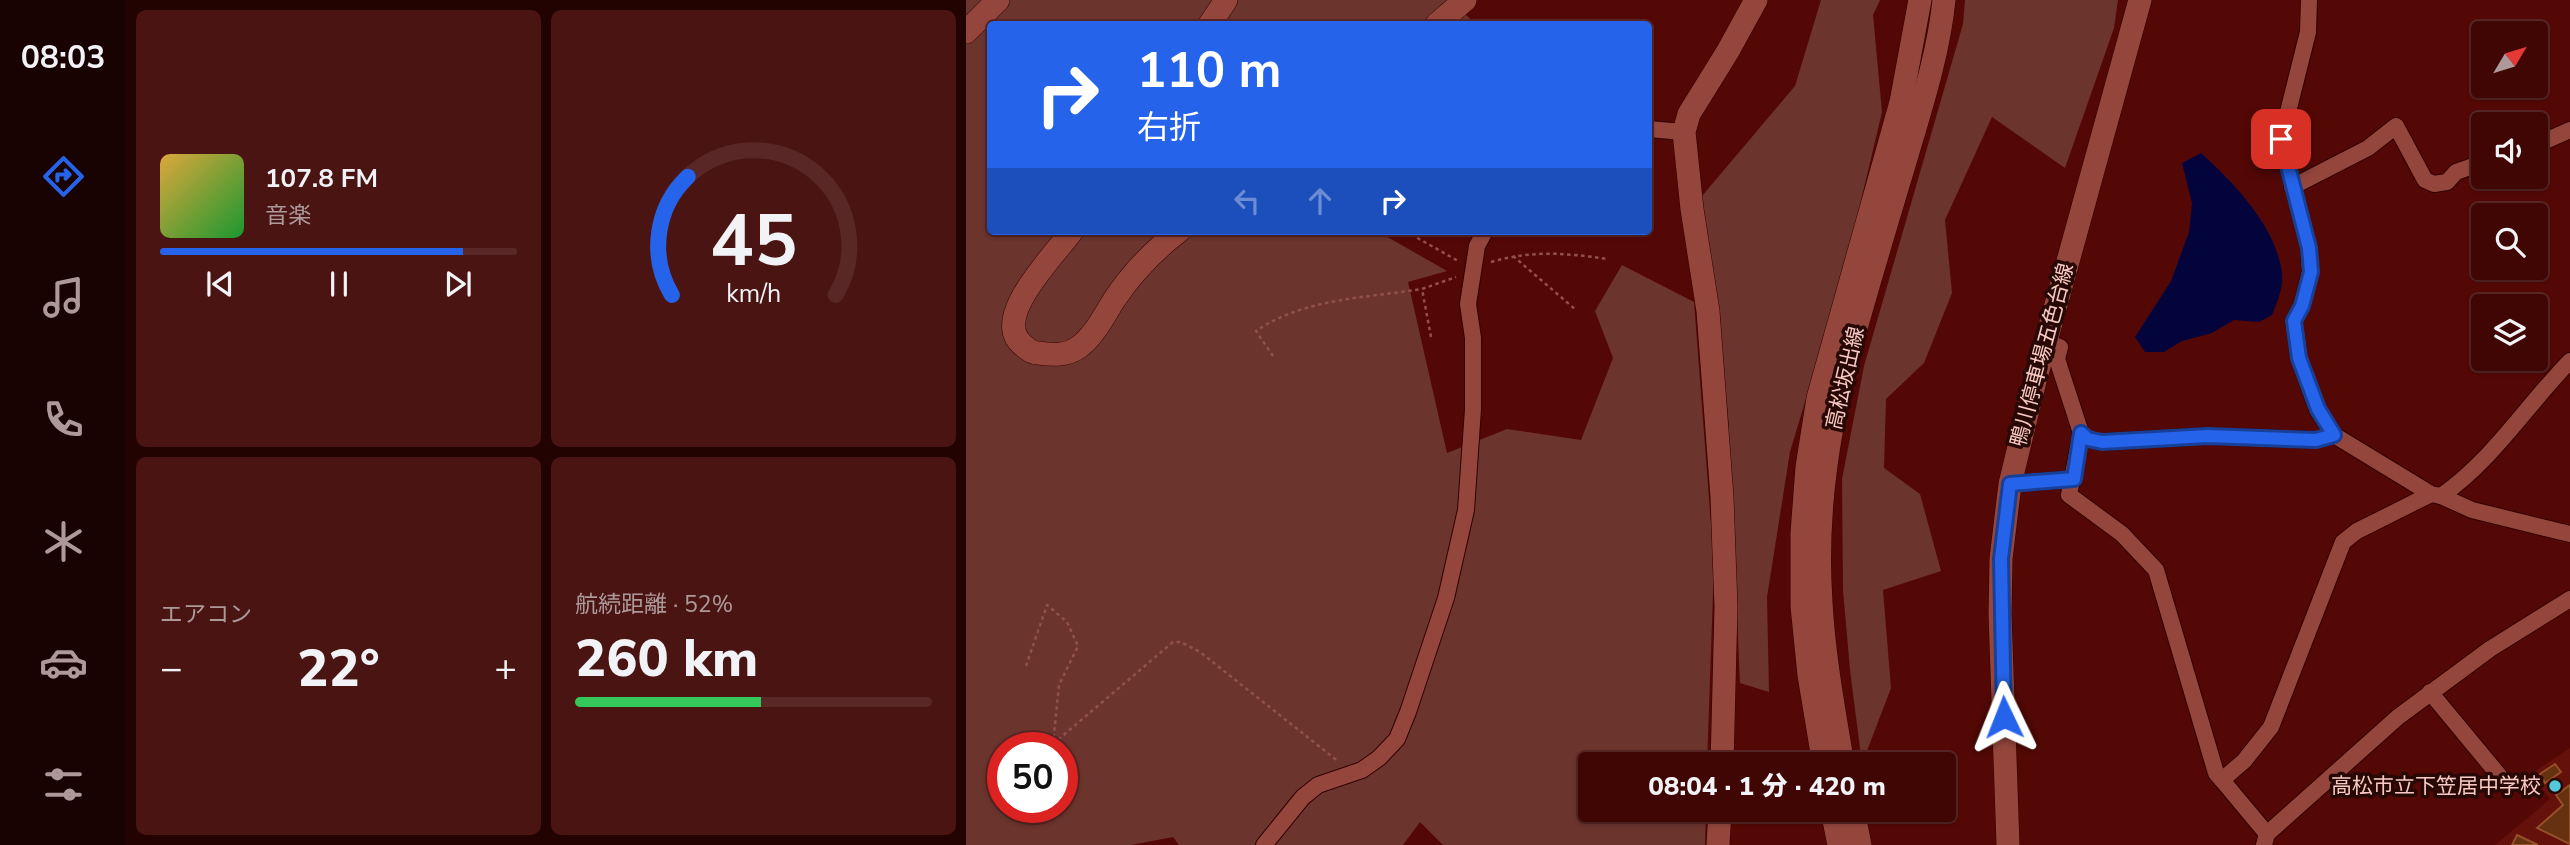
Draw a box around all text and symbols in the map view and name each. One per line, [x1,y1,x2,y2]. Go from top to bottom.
north arrow [2471,21,2548,98]
map controls [2471,21,2548,371]
text: 08:03 [21,36,105,79]
text: 110 m [1137,37,1281,104]
icon: right [1022,49,1113,140]
text: 右折 [1137,106,1201,149]
pin [2251,109,2311,169]
button: sound [2471,112,2548,189]
icon: arrive [2262,120,2300,158]
icon: directions [39,152,88,201]
text: 107.8 FM [265,161,378,196]
icon: left [1228,182,1266,220]
icon: ahead [1301,182,1339,220]
icon: right [1374,182,1412,220]
text: 45 [710,191,797,291]
text: 音楽 [265,200,311,231]
button: search [2471,203,2548,280]
street label: 鴨川停車場五色台線 [2004,260,2080,450]
icon: previous [201,265,239,303]
icon: pause [320,265,358,303]
icon: next [439,265,477,303]
icon: music [39,273,88,322]
text: km/h [726,277,781,311]
button: layers [2471,294,2548,371]
street label: 高松坂出線 [1820,324,1870,432]
icon: phone [39,395,88,444]
icon: climate [39,517,88,566]
text: 航続距離 · 52% [575,589,733,620]
text: エアコン [160,599,252,630]
text: 260 km [575,623,758,694]
text: 22° [297,633,380,704]
icon: car [39,638,88,687]
text: − [160,643,183,694]
text: + [494,643,517,694]
position arrow [1967,680,2041,754]
speed limit sign: 50 [987,732,1078,823]
icon: filters [39,760,88,809]
text: 08:04 · 1 分 · 420 m [1648,769,1886,804]
place label: 高松市立下笠居中学校 [2331,772,2541,800]
marker: 高松市立下笠居中学校 [2547,778,2563,794]

